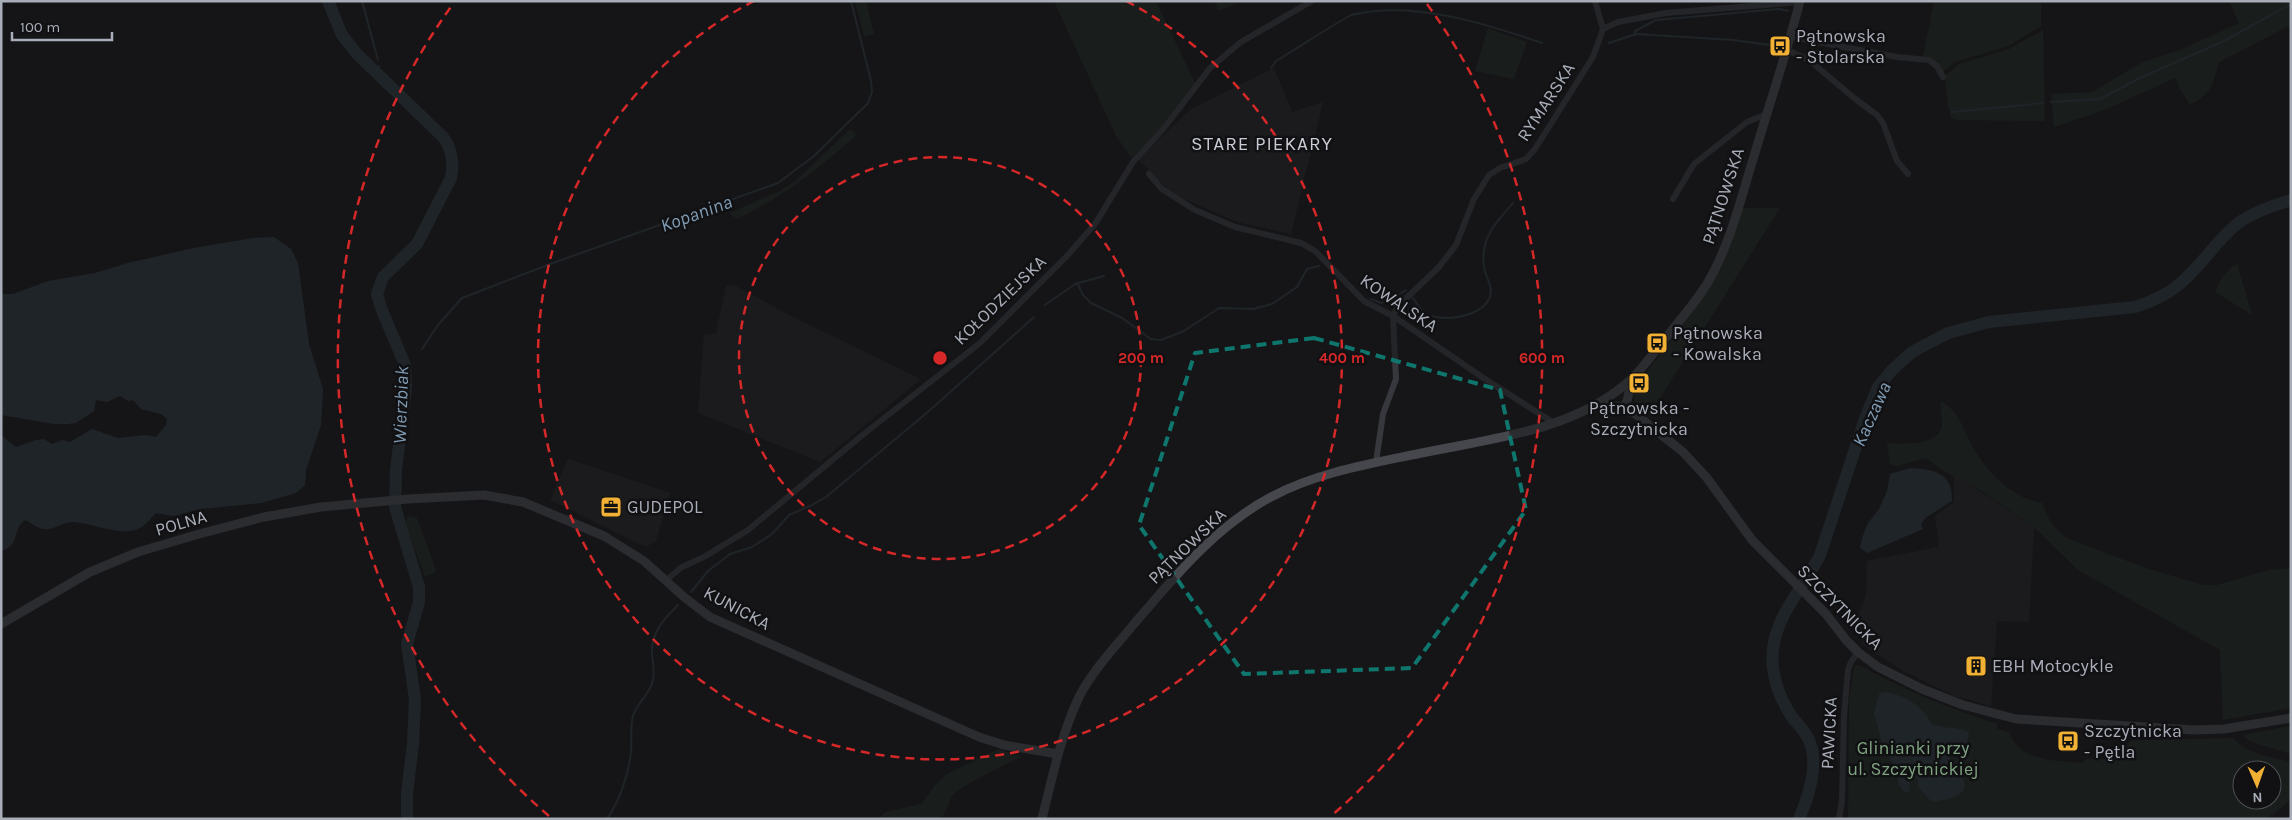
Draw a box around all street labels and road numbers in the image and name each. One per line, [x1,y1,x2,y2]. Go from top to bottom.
street label: RYMARSKA [1512,58,1580,146]
street label: PĄTNOWSKA [1697,145,1749,247]
street label: KOŁODZIEJSKA [949,251,1051,349]
street label: KOWALSKA [1356,269,1442,337]
street label: PĄTNOWSKA [1143,503,1231,589]
street label: POLNA [153,505,209,541]
street label: SZCZYTNICKA [1793,560,1887,654]
street label: KUNICKA [700,581,774,635]
street label: PAWICKA [1816,696,1842,770]

